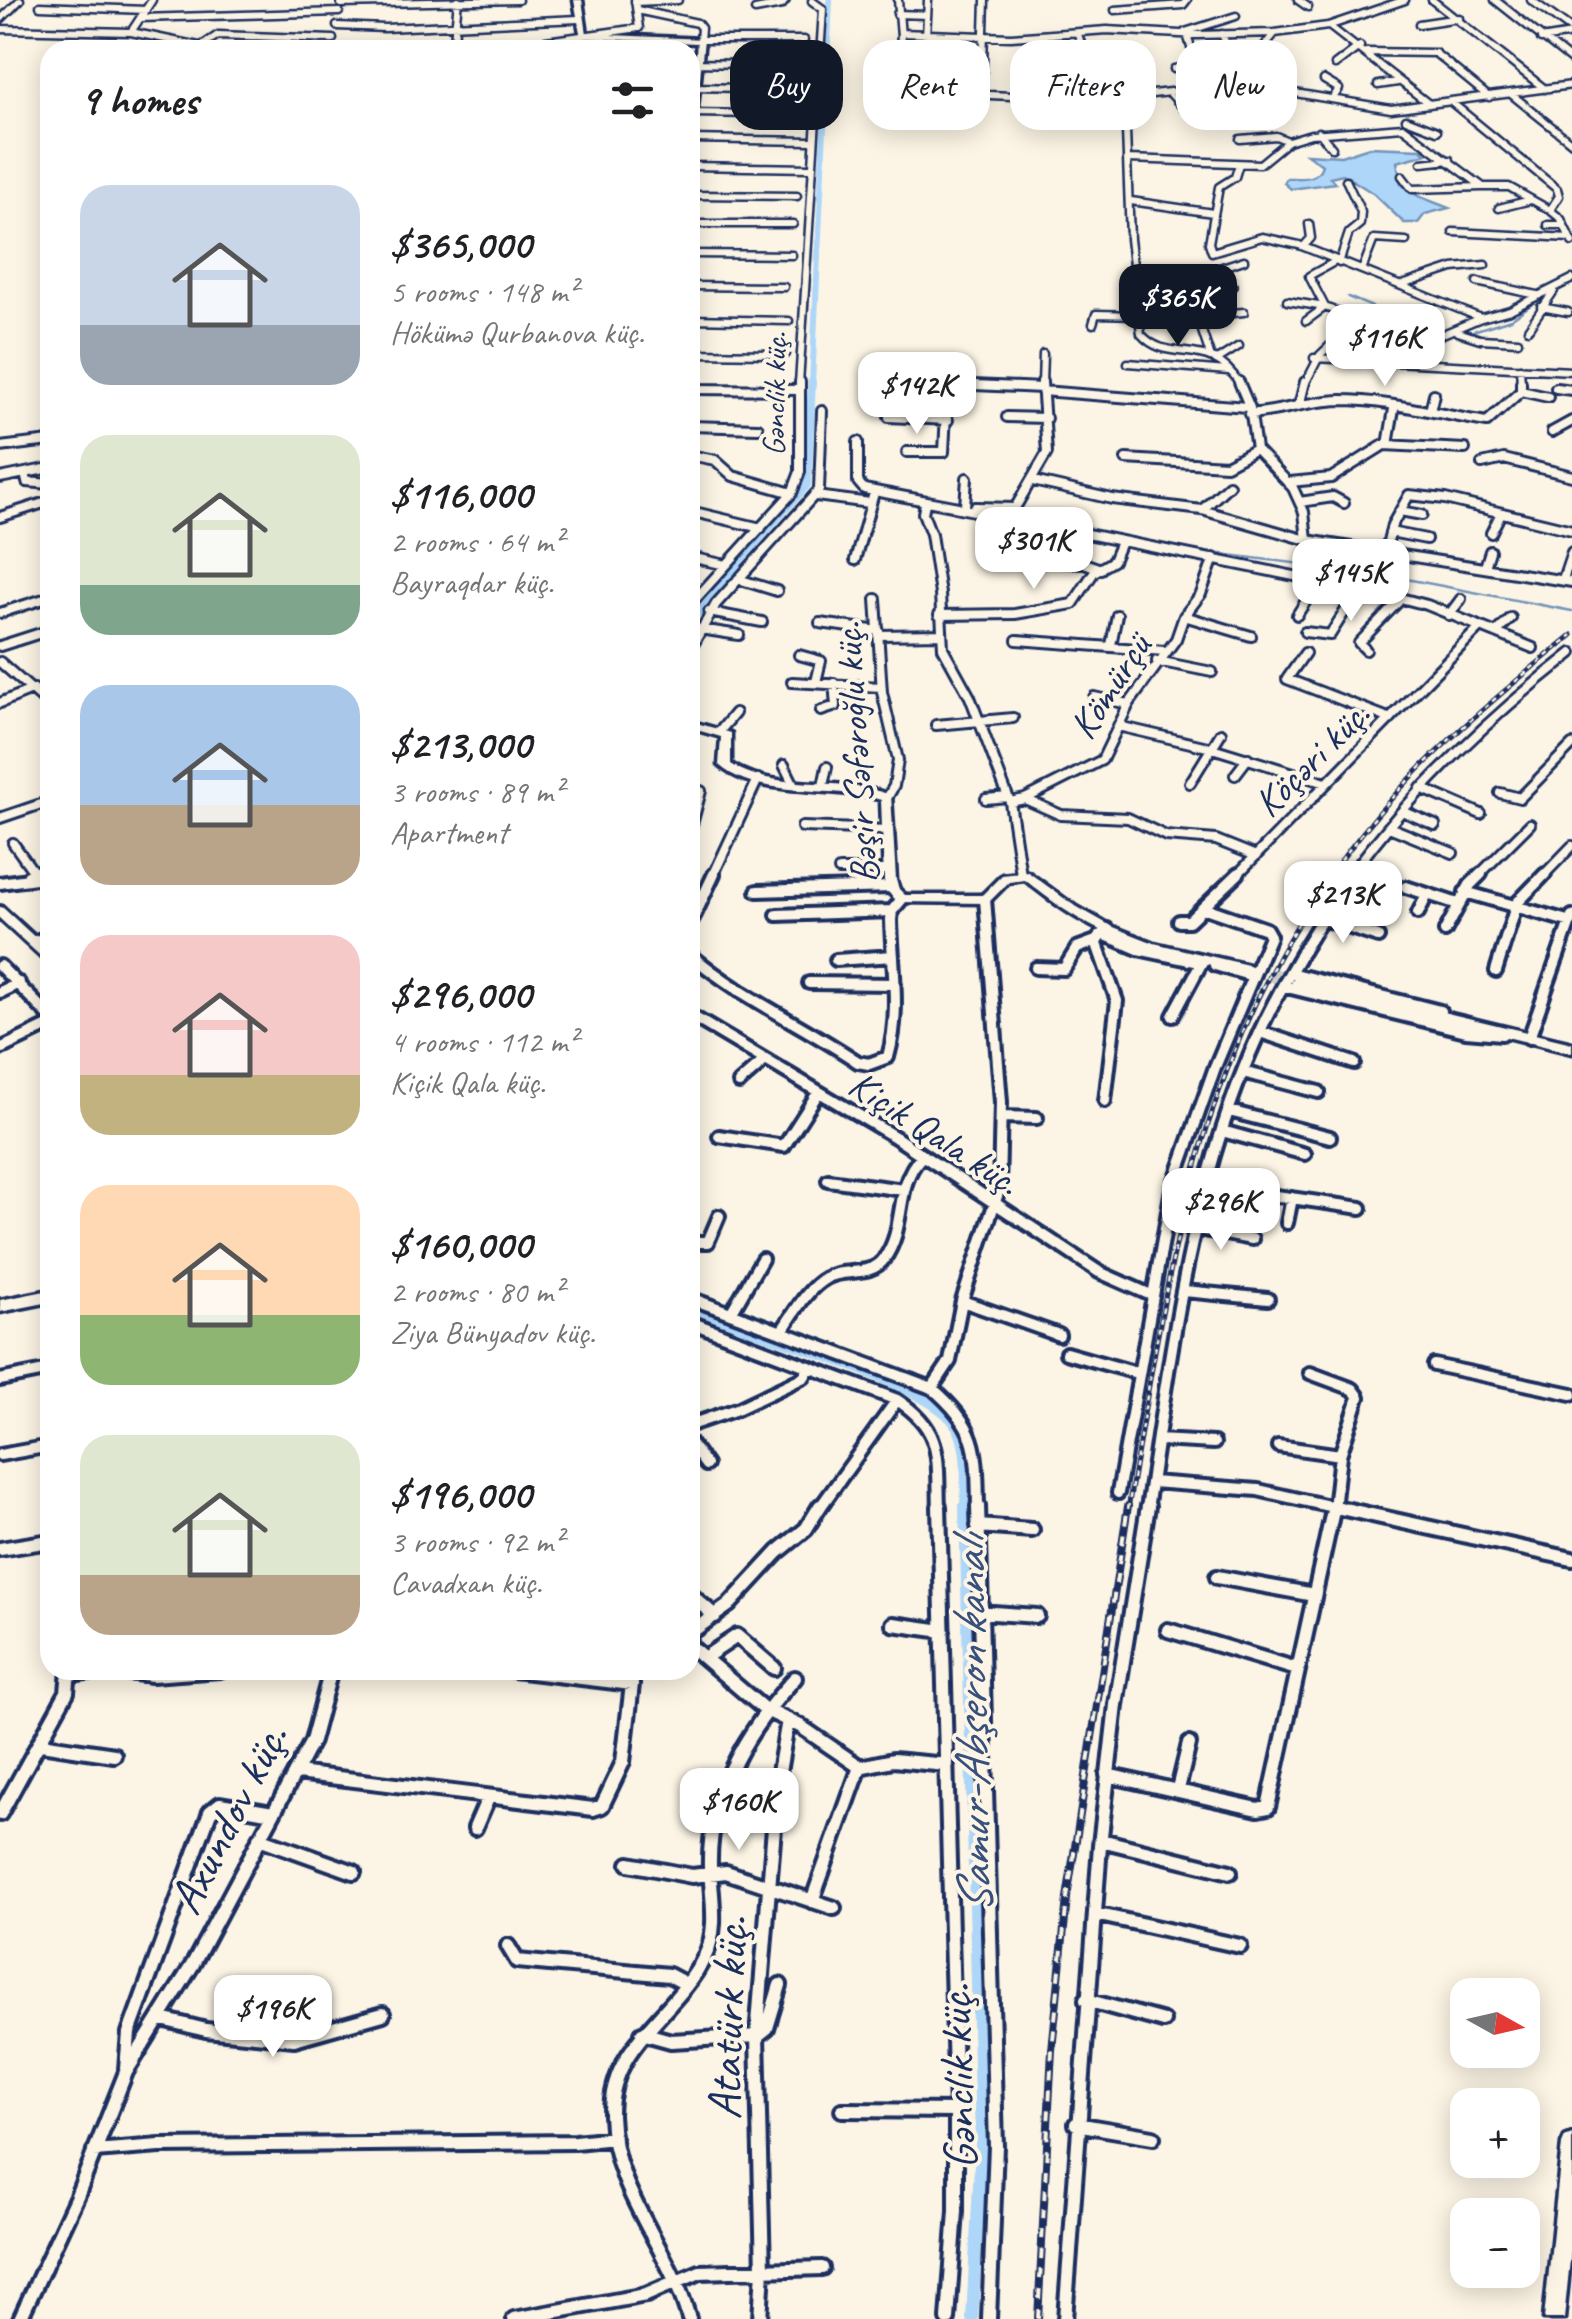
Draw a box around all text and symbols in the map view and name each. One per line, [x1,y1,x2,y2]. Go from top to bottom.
chip: Buy [730,40,843,130]
chip: Rent [863,40,990,130]
chip: Filters [1010,40,1156,130]
chip: New [1176,40,1297,130]
icon: filters [605,73,660,128]
text: 9 homes [80,74,198,127]
text: $365,000 [390,218,531,271]
icon: home [160,225,280,345]
pin: $365K [1108,264,1248,349]
text: 5 rooms · 148 m² [390,271,577,312]
text: $365K [1141,276,1215,317]
pin: $116K [1315,304,1455,389]
text: Hökümə Qurbanova küç. [390,312,644,353]
text: $116K [1348,316,1422,357]
street label: Gənclik küç. [753,331,796,456]
pin: $142K [847,352,987,437]
text: $142K [880,364,954,405]
text: $116,000 [390,468,532,521]
icon: home [160,475,280,595]
pin: $301K [964,507,1104,592]
text: $301K [997,519,1071,560]
text: 2 rooms · 64 m² [390,521,563,562]
pin: $145K [1281,539,1421,624]
text: $145K [1314,551,1388,592]
text: Bayraqdar küç. [390,562,554,603]
street label: Bəşir Səfəroğlu küç. [822,621,890,885]
street label: Kömürçü [1058,621,1164,748]
street label: Köçəri küç. [1243,690,1381,827]
text: $213,000 [390,718,531,771]
icon: home [160,725,280,845]
text: 3 rooms · 89 m² [390,771,563,812]
text: Apartment [390,812,508,853]
pin: $213K [1273,861,1413,946]
text: $213K [1306,873,1380,914]
text: $296,000 [390,968,531,1021]
icon: home [160,975,280,1095]
text: 4 rooms · 112 m² [390,1021,577,1062]
street label: Kiçik Qala küç. [839,1059,1030,1207]
text: Kiçik Qala küç. [390,1062,545,1103]
pin: $296K [1151,1168,1291,1253]
text: $296K [1184,1180,1258,1221]
text: $160,000 [390,1218,532,1271]
icon: home [160,1225,280,1345]
text: 2 rooms · 80 m² [390,1271,563,1312]
text: Ziya Bünyadov küç. [390,1312,595,1353]
text: $196,000 [390,1468,531,1521]
icon: home [160,1475,280,1595]
text: 3 rooms · 92 m² [390,1521,563,1562]
water label: Samur-Abşeron kanalı [937,1529,1006,1914]
text: Cavadxan küç. [390,1562,542,1603]
street label: Axundov küç. [155,1713,301,1924]
pin: $160K [669,1768,809,1853]
text: $160K [702,1780,776,1821]
street label: Atatürk küç. [693,1915,761,2120]
pin: $196K [203,1975,343,2060]
north arrow [1450,1978,1540,2068]
map controls [1450,1978,1540,2288]
street label: Gənclik küç. [924,1983,990,2171]
text: $196K [236,1987,310,2028]
button: + [1450,2088,1540,2178]
button: − [1450,2198,1540,2288]

